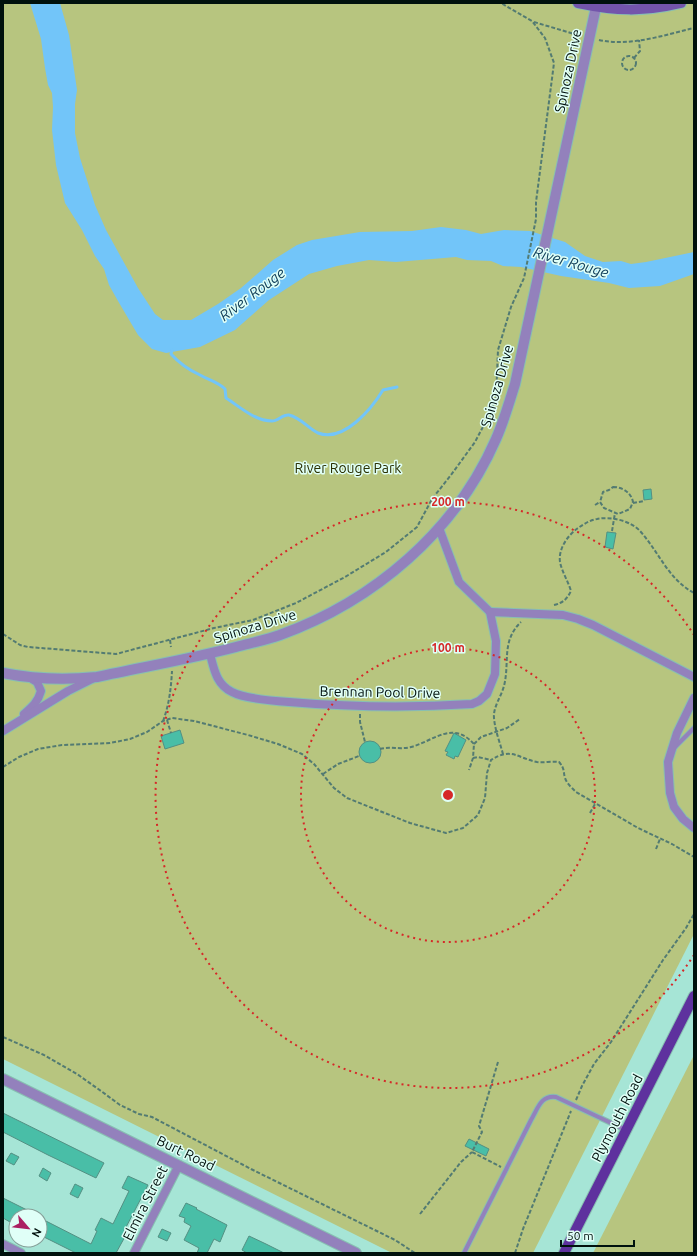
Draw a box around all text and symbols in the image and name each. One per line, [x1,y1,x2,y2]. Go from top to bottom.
street label: Spinoza Drive [551,28,585,114]
water label: River Rouge [531,243,611,281]
water label: River Rouge [216,264,288,324]
street label: Spinoza Drive [478,343,516,429]
park label: River Rouge Park [295,460,401,476]
text: 200 m [431,495,465,508]
street label: Spinoza Drive [212,606,298,646]
text: 100 m [431,641,465,654]
street label: Brennan Pool Drive [319,683,441,701]
centre of rings [441,788,455,802]
street label: Plymouth Road [588,1072,646,1164]
street label: Burt Road [154,1132,218,1174]
street label: Elmira Street [119,1162,171,1243]
north arrow [8,1208,48,1248]
scale bar [561,1222,634,1248]
text: N [30,1226,44,1239]
text: 50 m [567,1229,594,1242]

